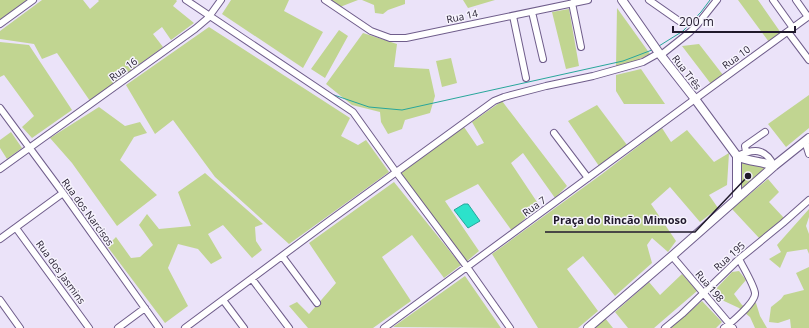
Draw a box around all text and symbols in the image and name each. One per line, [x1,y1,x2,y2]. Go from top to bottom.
street label: Rua 14 [445,6,479,26]
scale bar [673,8,795,34]
text: 200 m [679,13,714,30]
street label: Rua 10 [719,42,753,72]
street label: Rua Três [669,52,705,92]
street label: Rua 16 [106,54,140,84]
street label: Rua dos Narcisos [59,176,117,249]
street label: Rua 7 [519,192,549,219]
callout: Praça do Rincão Mimoso [545,209,695,232]
text: Praça do Rincão Mimoso [553,212,687,227]
street label: Rua dos Jasmins [33,237,89,307]
street label: Rua 195 [710,238,748,274]
street label: Rua 198 [693,267,728,305]

